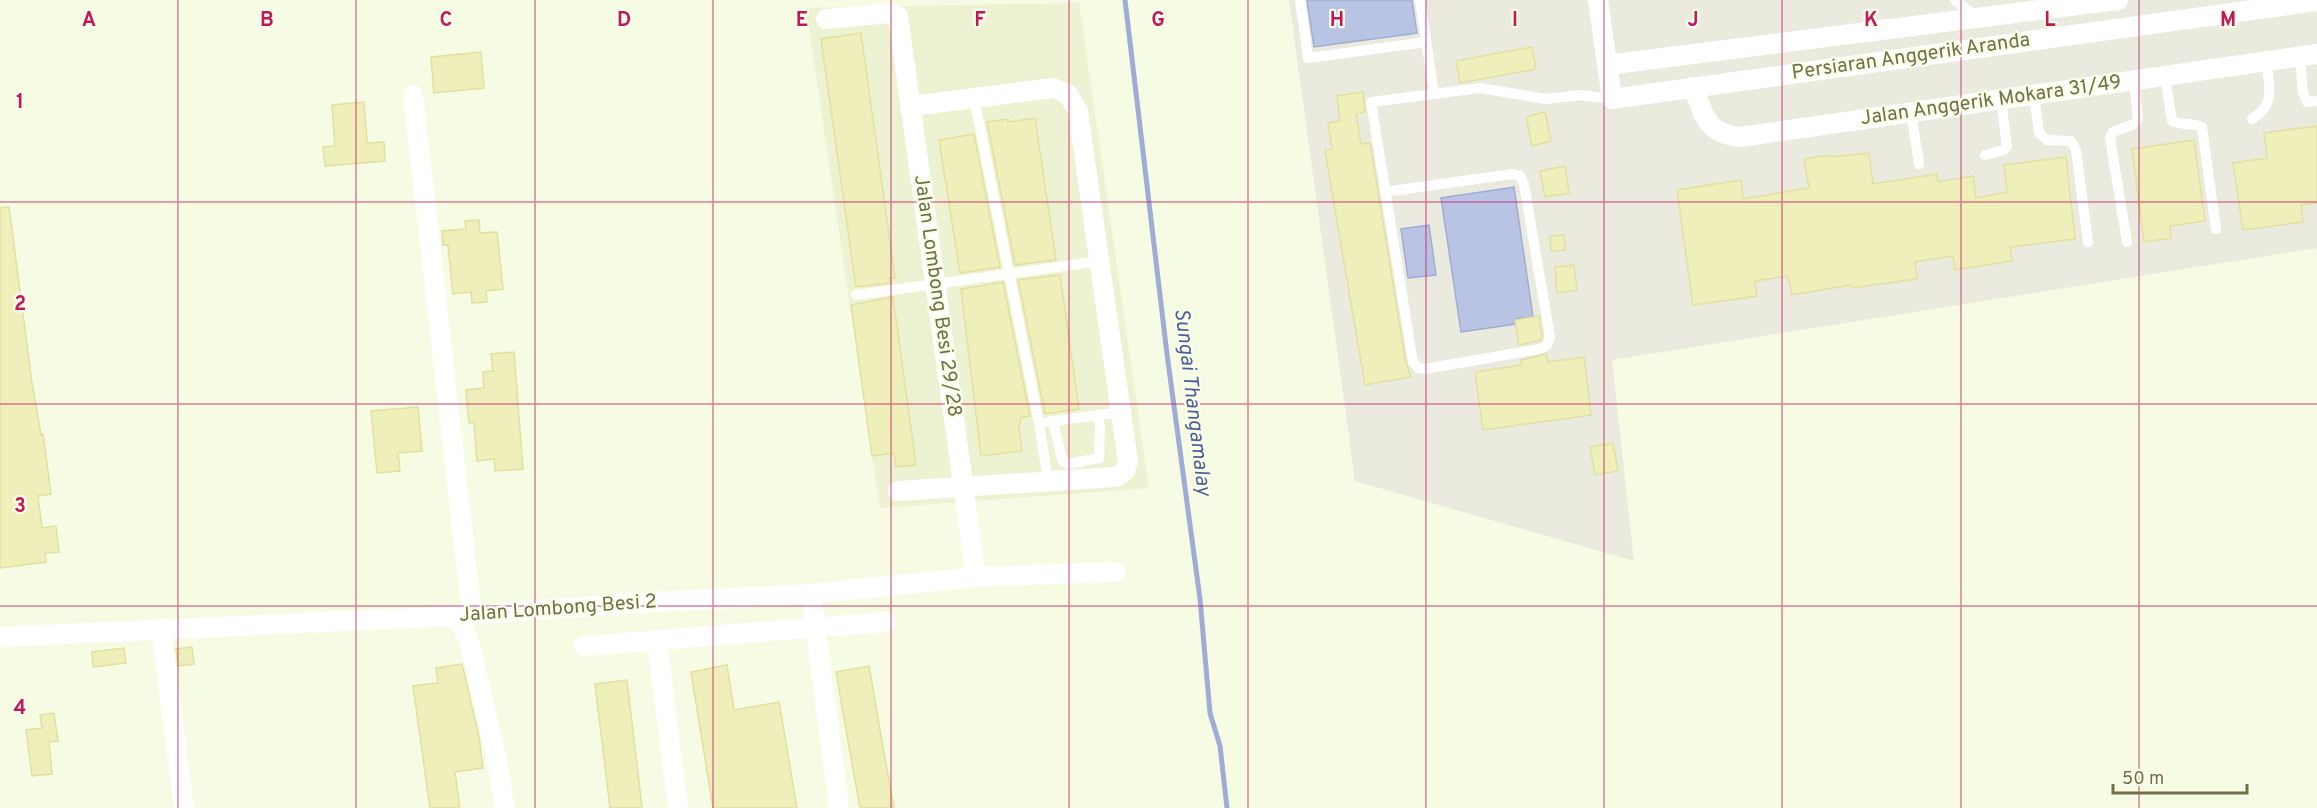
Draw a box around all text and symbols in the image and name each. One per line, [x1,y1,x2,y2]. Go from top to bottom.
text: A [82,8,96,34]
text: B [260,8,274,34]
text: C [440,8,452,34]
text: D [617,8,631,34]
text: E [796,8,808,34]
text: F [974,8,986,34]
text: G [1151,8,1165,34]
text: H [1330,8,1344,34]
text: I [1512,8,1518,34]
text: J [1687,8,1699,34]
text: K [1864,8,1878,34]
text: L [2044,8,2056,34]
text: M [2220,8,2236,34]
street label: Persiaran Anggerik Aranda [1790,27,2032,87]
street label: Jalan Anggerik Mokara 31/49 [1859,70,2123,132]
text: 1 [16,90,24,116]
street label: Jalan Lombong Besi 29/28 [907,173,967,419]
text: 2 [14,292,26,318]
water label: Sungai Thangamalay [1167,307,1217,499]
text: 3 [14,494,26,520]
street label: Jalan Lombong Besi 2 [458,589,658,629]
text: 4 [14,696,26,722]
scale bar [2113,757,2246,795]
text: 50 m [2122,768,2164,791]

